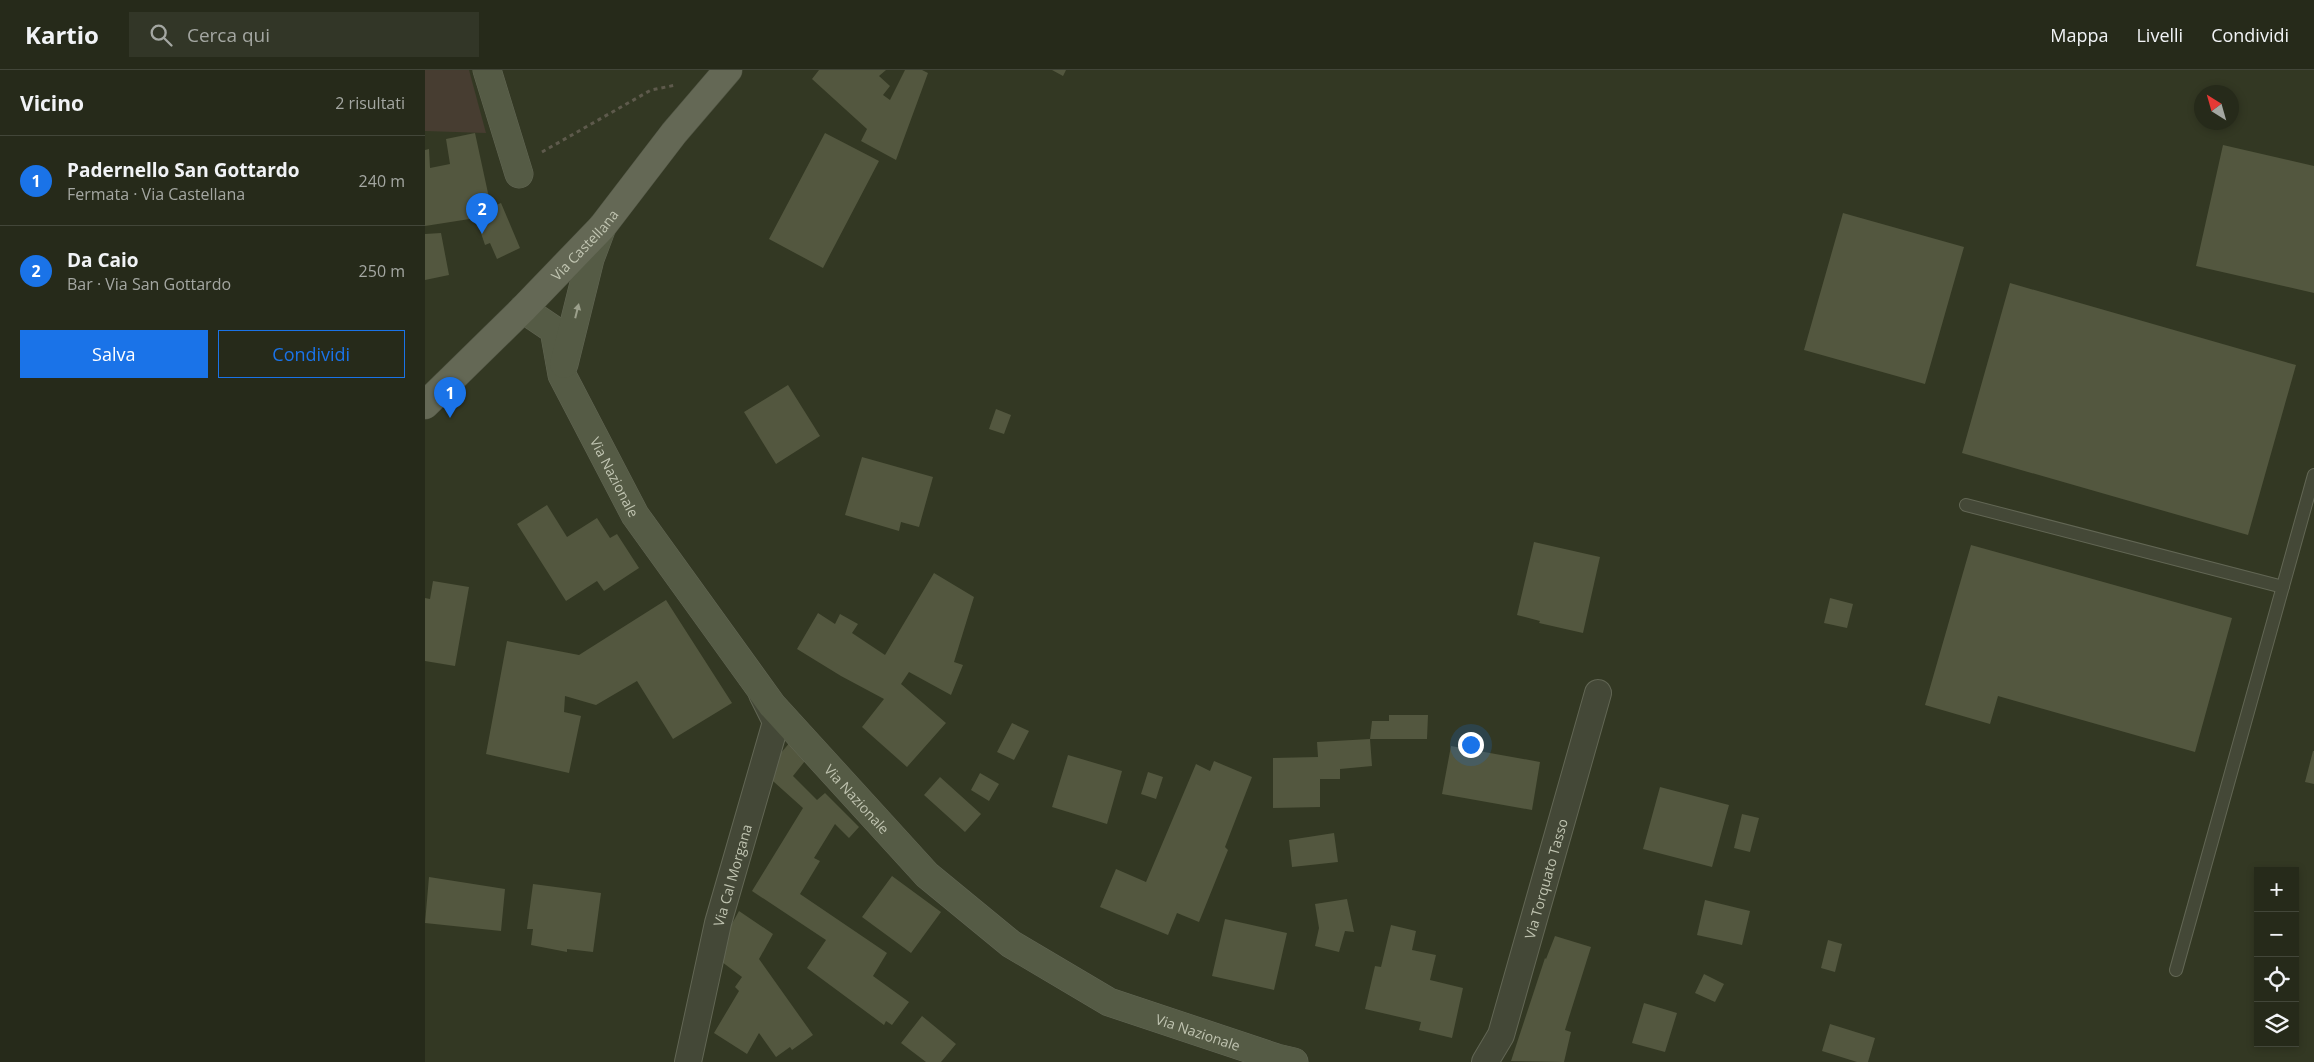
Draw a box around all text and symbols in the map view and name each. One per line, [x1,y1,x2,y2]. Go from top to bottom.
search box [129,12,479,57]
text: Kartio [25,18,99,51]
icon: search [147,21,175,49]
text: Cerca qui [187,22,270,48]
text: Mappa [2050,23,2108,47]
text: Livelli [2136,23,2183,47]
text: Condividi [2211,23,2289,47]
north arrow [2194,85,2239,130]
text: Vicino [20,89,84,117]
text: 2 risultati [335,92,405,114]
text: Padernello San Gottardo [67,157,300,183]
text: 1 [31,170,41,192]
text: 240 m [359,170,405,192]
text: Fermata · Via Castellana [67,183,245,205]
pin: 2 [466,193,498,234]
street label: Via Castellana [546,205,622,284]
text: Da Caio [67,247,139,273]
text: 2 [31,260,41,282]
text: 250 m [359,260,405,282]
text: Bar · Via San Gottardo [67,273,231,295]
one-way arrow [573,303,581,318]
button: Salva [20,330,208,378]
button: Condividi [218,330,405,378]
pin: 1 [434,377,466,418]
street label: Via Nazionale [586,433,644,520]
your location [1458,732,1484,758]
street label: Via Nazionale [821,760,894,838]
street label: Via Torquato Tasso [1519,816,1571,941]
street label: Via Cal Morgana [708,822,756,929]
map controls [2254,867,2299,1047]
button: + [2254,867,2299,912]
button: − [2254,912,2299,957]
button: locate [2254,957,2299,1002]
button: layers [2254,1002,2299,1047]
street label: Via Nazionale [1154,1009,1243,1055]

